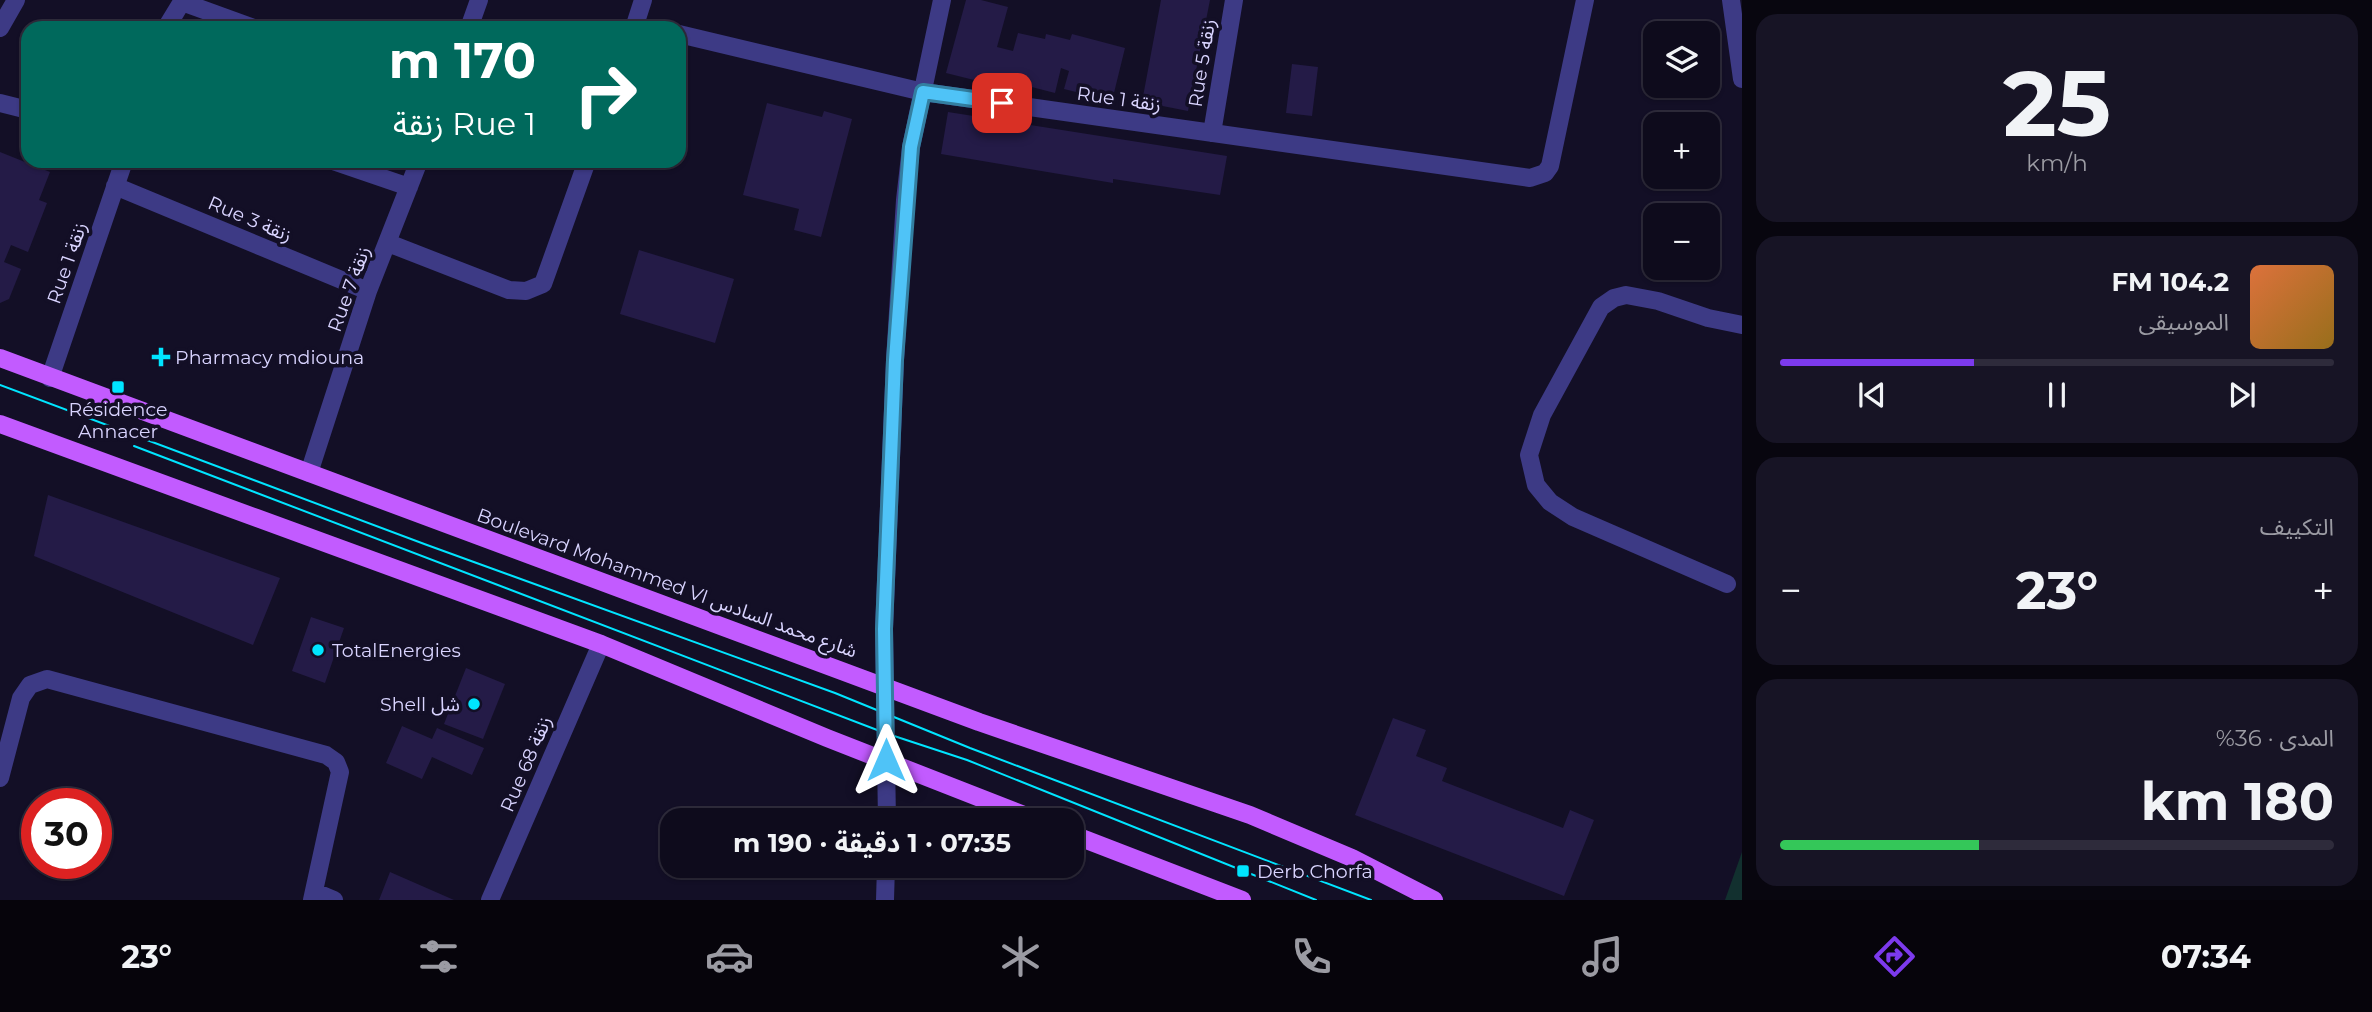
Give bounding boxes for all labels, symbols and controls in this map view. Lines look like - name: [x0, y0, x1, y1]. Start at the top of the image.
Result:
- street label: Rue 5 زنقة: [1184, 17, 1220, 109]
- map controls: [1643, 21, 1720, 280]
- button: layers: [1643, 21, 1720, 98]
- text: 170 m: [389, 31, 536, 90]
- text: 25: [2003, 48, 2111, 159]
- icon: right: [560, 49, 651, 140]
- pin: [972, 73, 1032, 133]
- street label: Rue 1 زنقة: [1075, 82, 1163, 116]
- icon: arrive: [983, 84, 1021, 122]
- text: Rue 1 زنقة: [393, 104, 536, 143]
- button: +: [1643, 112, 1720, 189]
- text: km/h: [2026, 149, 2088, 177]
- street label: Rue 3 زنقة: [205, 191, 295, 247]
- button: −: [1643, 203, 1720, 280]
- street label: Rue 1 زنقة: [42, 219, 92, 307]
- street label: Rue 7 زنقة: [323, 243, 375, 335]
- text: 104.2 FM: [2111, 266, 2229, 298]
- text: الموسيقى: [2138, 308, 2229, 336]
- place label: Pharmacy mdiouna: [175, 346, 364, 369]
- marker: Pharmacy mdiouna: [153, 349, 169, 365]
- icon: previous: [1853, 376, 1891, 414]
- icon: pause: [2038, 376, 2076, 414]
- icon: next: [2223, 376, 2261, 414]
- marker: Résidence Annacer: [110, 379, 126, 395]
- place label: Résidence Annacer: [69, 398, 167, 443]
- street label: Boulevard Mohammed VI شارع محمد السادس: [473, 503, 860, 665]
- text: التكييف: [2260, 513, 2334, 541]
- text: 23°: [2016, 559, 2098, 622]
- text: −: [1780, 567, 1802, 614]
- text: +: [2312, 567, 2334, 614]
- place label: TotalEnergies: [332, 639, 461, 662]
- marker: TotalEnergies: [310, 642, 326, 658]
- place label: Shell شل: [380, 693, 460, 716]
- marker: Shell شل: [466, 696, 482, 712]
- street label: Rue 68 زنقة: [496, 713, 556, 815]
- position arrow: [849, 723, 923, 797]
- text: المدى · 36%: [2216, 724, 2334, 752]
- text: 180 km: [2141, 770, 2334, 833]
- speed limit sign: 30: [21, 788, 112, 879]
- text: 07:35 · 1 دقيقة · 190 m: [733, 827, 1011, 859]
- place label: Derb Chorfa: [1257, 860, 1373, 883]
- marker: Derb Chorfa: [1235, 863, 1251, 879]
- icon: filters: [414, 932, 463, 981]
- icon: car: [705, 932, 754, 981]
- icon: climate: [996, 932, 1045, 981]
- icon: phone: [1287, 932, 1336, 981]
- icon: music: [1578, 932, 1627, 981]
- icon: directions: [1870, 932, 1919, 981]
- text: 23°: [121, 937, 172, 976]
- text: 07:34: [2161, 937, 2251, 976]

